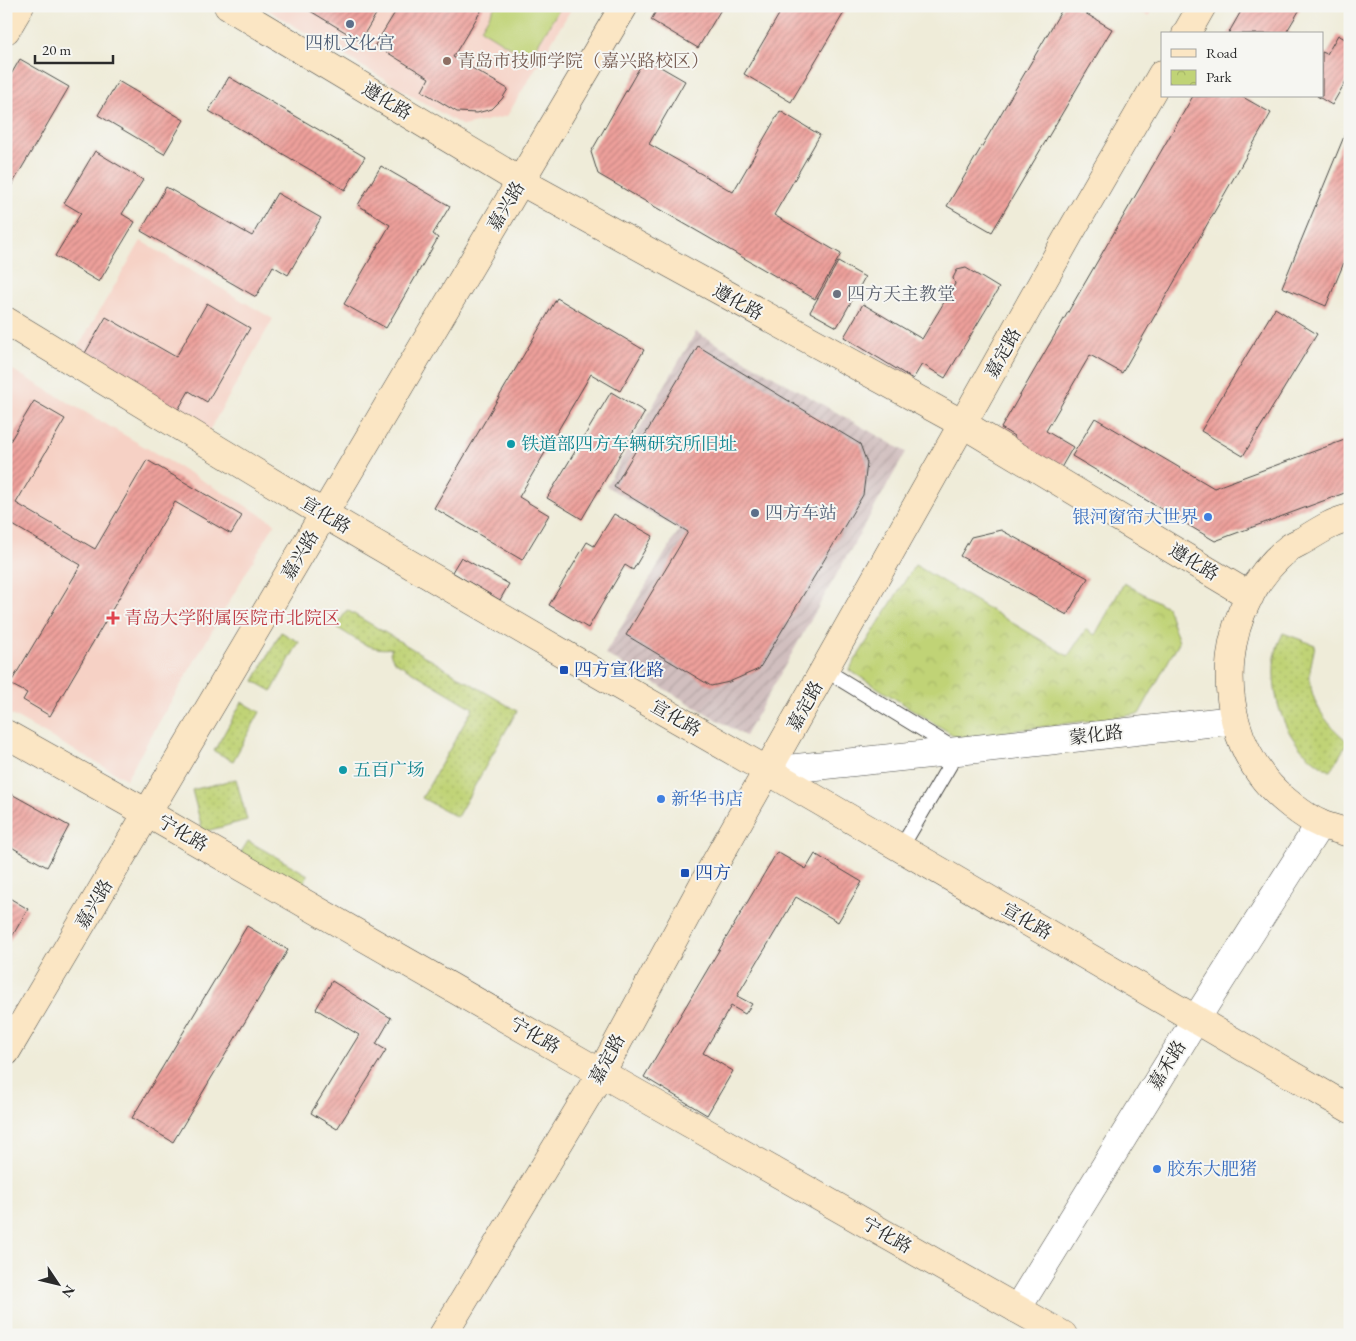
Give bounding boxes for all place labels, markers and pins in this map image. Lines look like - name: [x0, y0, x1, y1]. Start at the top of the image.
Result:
- marker: 四机文化宫: [344, 18, 356, 30]
- place label: 四机文化宫: [305, 31, 395, 54]
- place label: 青岛市技师学院（嘉兴路校区）: [457, 49, 709, 72]
- marker: 青岛市技师学院（嘉兴路校区）: [441, 55, 453, 67]
- place label: 四方天主教堂: [847, 282, 955, 305]
- marker: 四方天主教堂: [831, 288, 843, 300]
- place label: 铁道部四方车辆研究所旧址: [521, 432, 737, 455]
- marker: 铁道部四方车辆研究所旧址: [505, 438, 517, 450]
- place label: 四方车站: [765, 501, 837, 524]
- place label: 银河窗帘大世界: [1072, 505, 1198, 528]
- marker: 四方车站: [749, 507, 761, 519]
- marker: 银河窗帘大世界: [1202, 511, 1214, 523]
- place label: 青岛大学附属医院市北院区: [124, 606, 340, 629]
- marker: 青岛大学附属医院市北院区: [106, 611, 120, 625]
- place label: 四方宣化路: [574, 658, 664, 681]
- marker: 四方宣化路: [558, 664, 570, 676]
- place label: 五百广场: [353, 758, 425, 781]
- marker: 五百广场: [337, 764, 349, 776]
- place label: 新华书店: [671, 787, 743, 810]
- marker: 新华书店: [655, 793, 667, 805]
- place label: 四方: [695, 861, 731, 884]
- marker: 四方: [679, 867, 691, 879]
- place label: 胶东大肥猪: [1167, 1157, 1257, 1180]
- marker: 胶东大肥猪: [1151, 1163, 1163, 1175]

